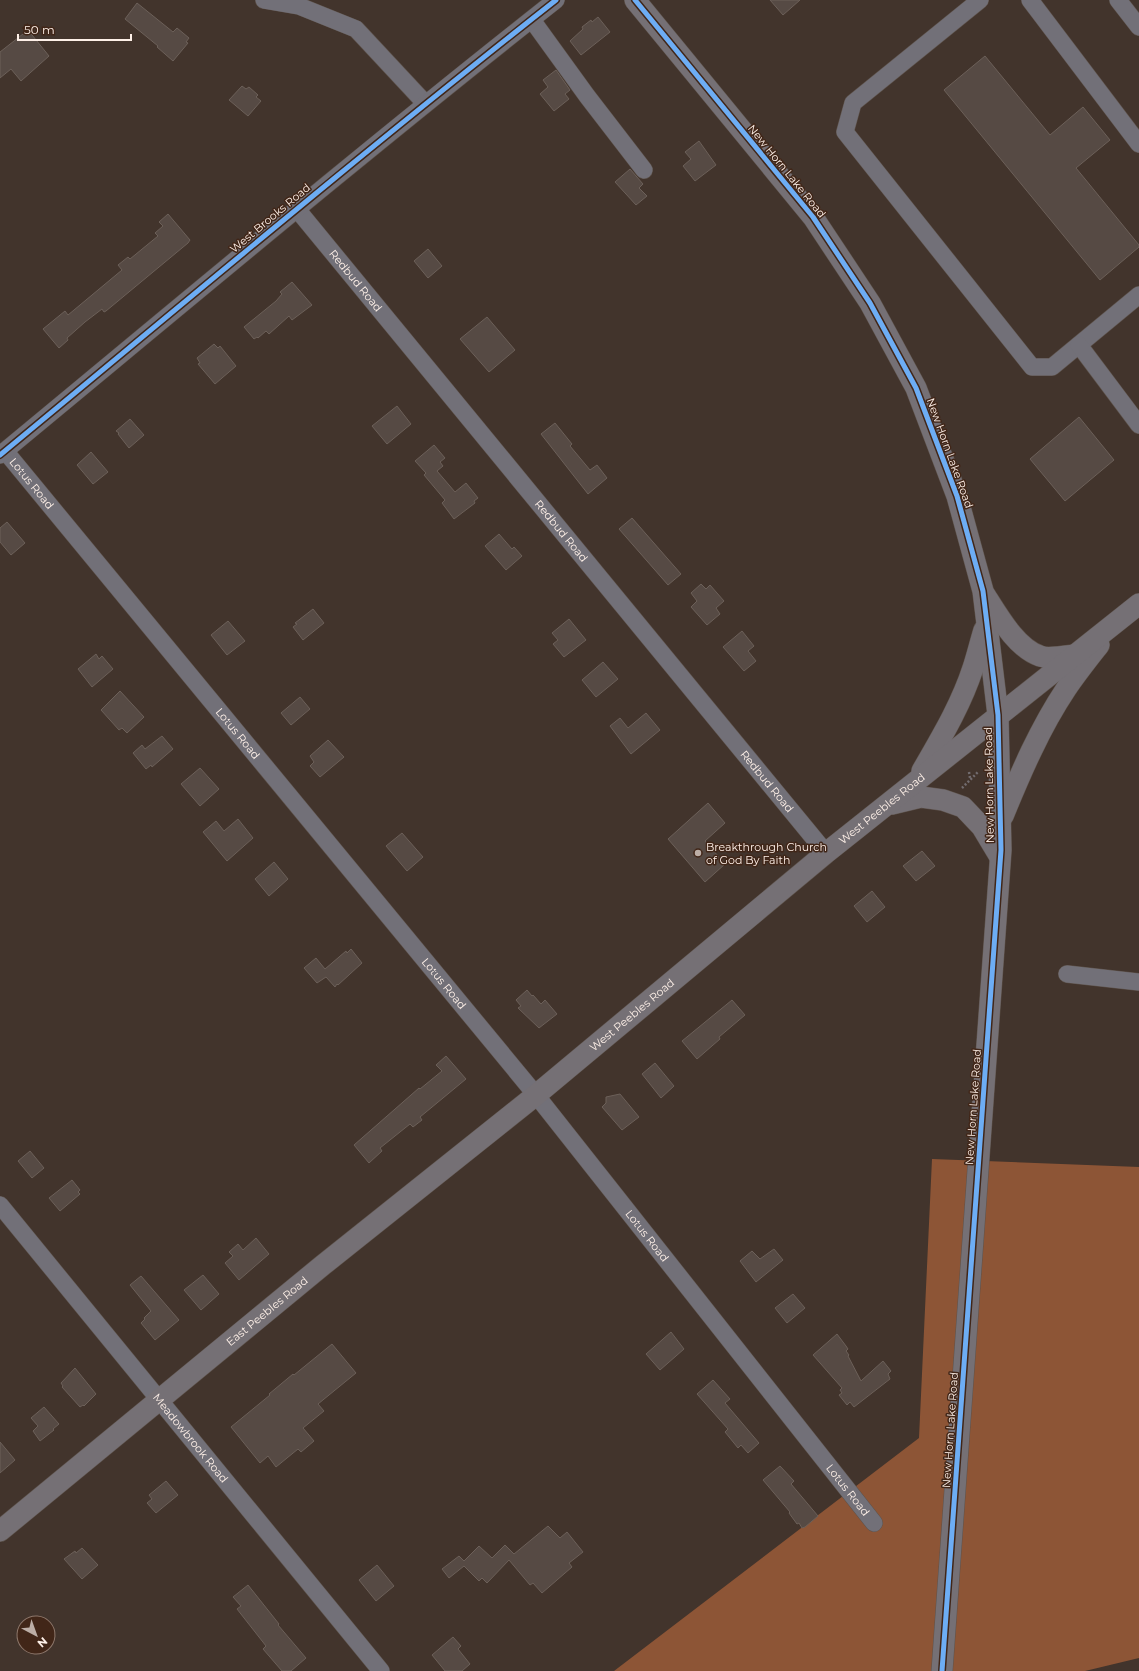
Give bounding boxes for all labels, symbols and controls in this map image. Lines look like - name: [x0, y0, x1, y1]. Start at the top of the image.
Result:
- scale bar: [18, 16, 131, 42]
- text: 50 m: [24, 22, 55, 37]
- street label: New Horn Lake Road: [745, 121, 829, 221]
- street label: West Brooks Road: [227, 180, 313, 256]
- street label: Redbud Road: [326, 247, 385, 314]
- street label: New Horn Lake Road: [924, 396, 976, 510]
- street label: Lotus Road: [7, 455, 57, 512]
- street label: Redbud Road: [532, 497, 591, 565]
- street label: Lotus Road: [213, 705, 263, 762]
- street label: New Horn Lake Road: [981, 727, 997, 843]
- street label: Redbud Road: [738, 747, 797, 815]
- street label: West Peebles Road: [836, 770, 928, 847]
- place label: Breakthrough Church of God By Faith: [706, 840, 827, 867]
- marker: Breakthrough Church of God By Faith: [693, 848, 703, 858]
- street label: Lotus Road: [419, 955, 469, 1012]
- street label: West Peebles Road: [587, 975, 677, 1054]
- street label: New Horn Lake Road: [962, 1049, 984, 1165]
- street label: Lotus Road: [622, 1207, 672, 1264]
- street label: East Peebles Road: [223, 1273, 311, 1349]
- street label: New Horn Lake Road: [939, 1372, 961, 1488]
- street label: Meadowbrook Road: [150, 1391, 231, 1486]
- street label: Lotus Road: [823, 1461, 873, 1519]
- north arrow: [16, 1615, 56, 1655]
- text: N: [35, 1634, 51, 1651]

